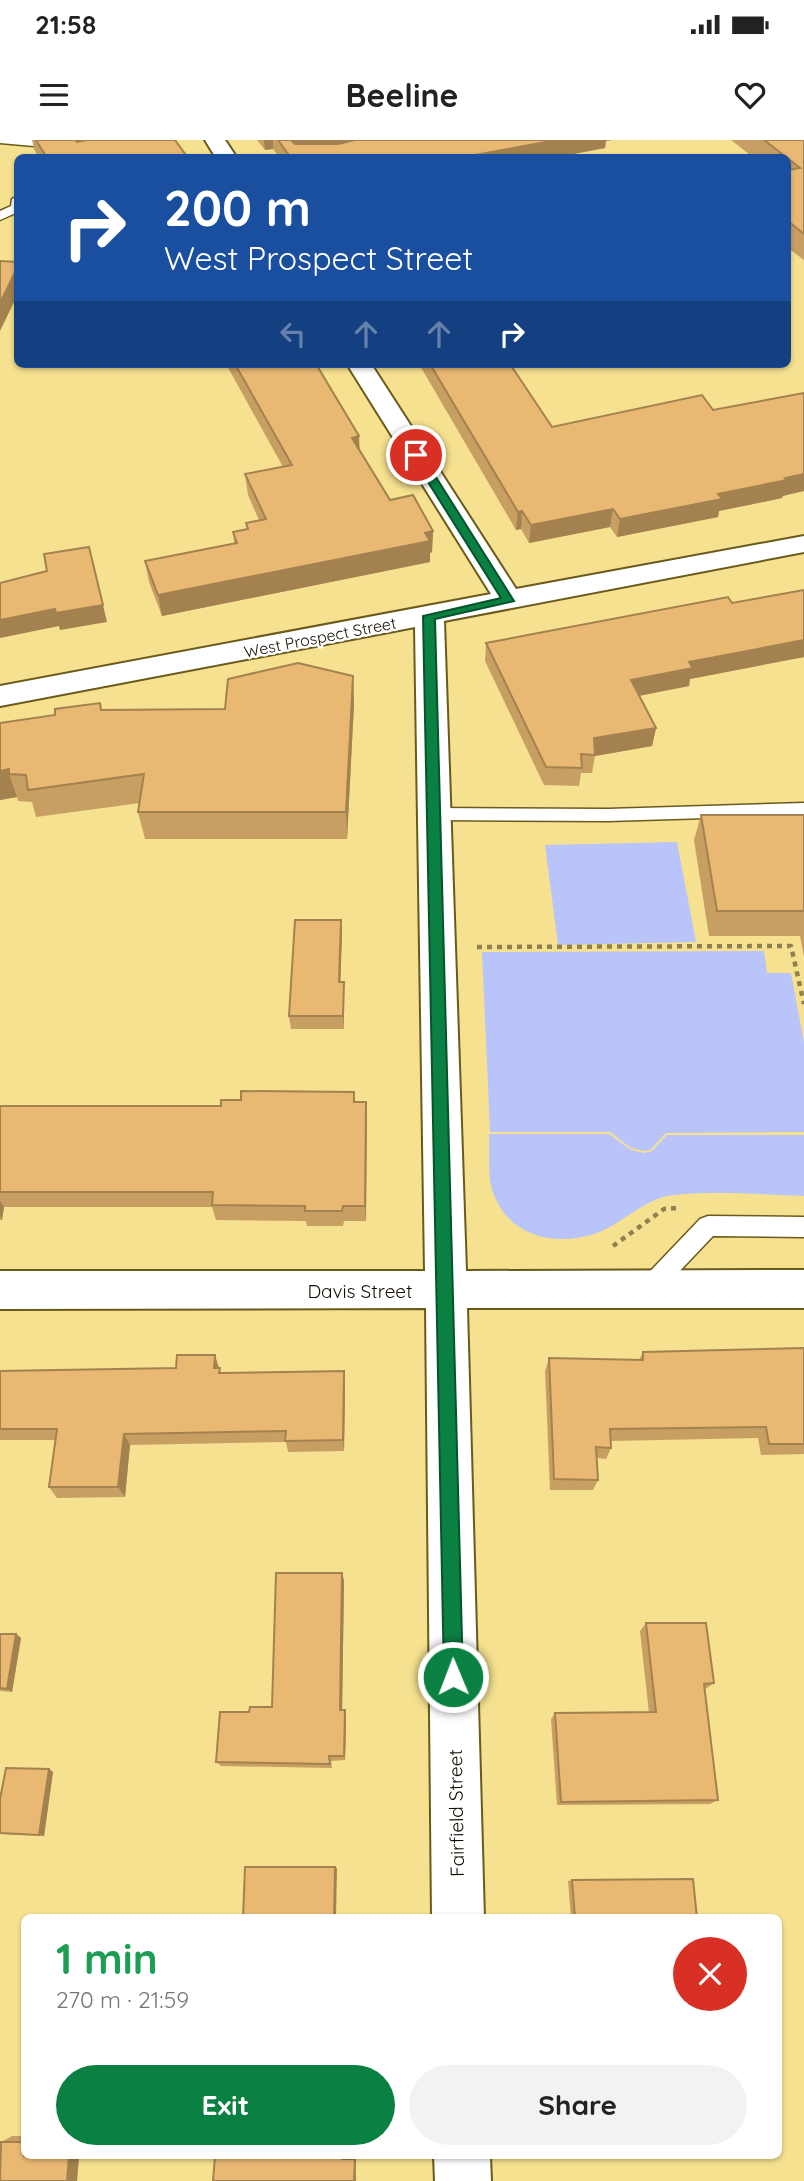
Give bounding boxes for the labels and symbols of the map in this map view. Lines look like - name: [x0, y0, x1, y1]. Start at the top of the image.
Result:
- pin: [386, 425, 446, 485]
- street label: West Prospect Street: [242, 612, 398, 662]
- street label: Davis Street: [307, 1279, 413, 1303]
- position arrow: [416, 1640, 490, 1714]
- street label: Fairfield Street: [443, 1749, 469, 1877]

